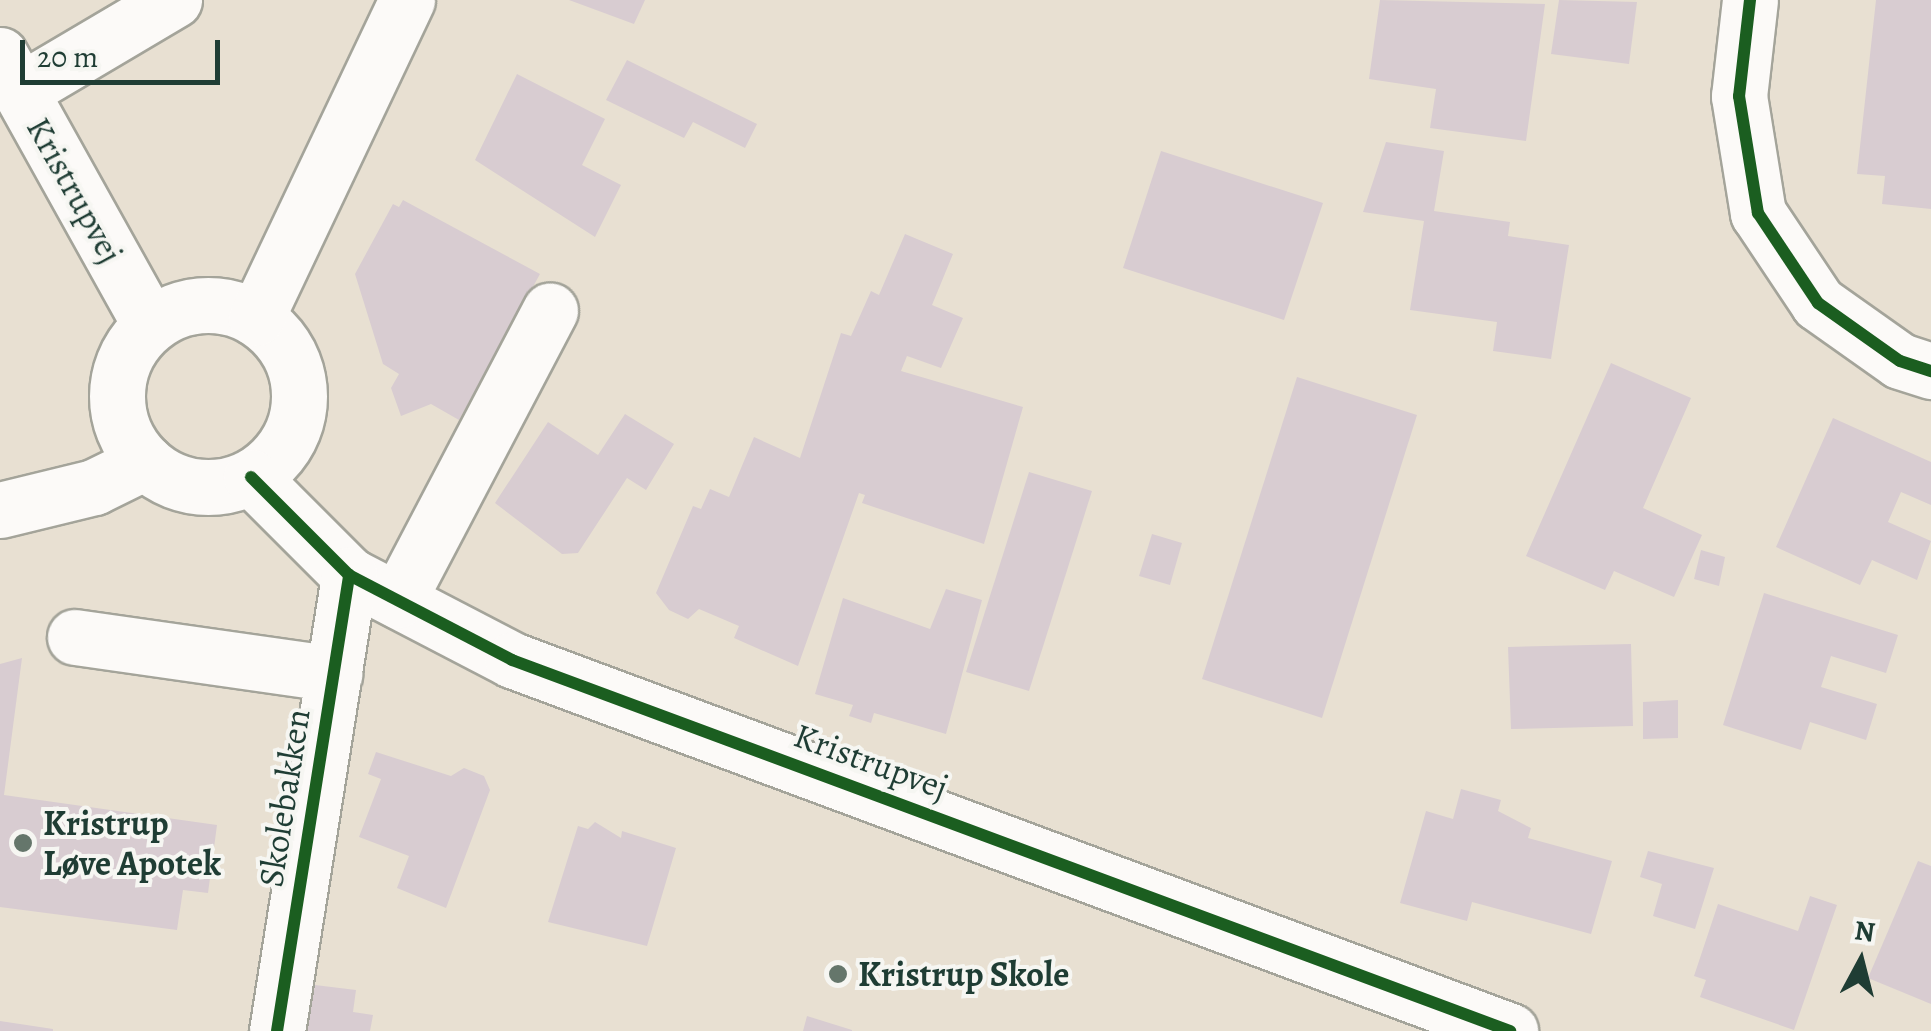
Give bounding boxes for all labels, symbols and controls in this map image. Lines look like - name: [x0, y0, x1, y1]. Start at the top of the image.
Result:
- scale bar: [25, 20, 225, 82]
- text: 20 m: [37, 37, 98, 77]
- street label: Kristrupvej: [18, 110, 132, 270]
- street label: Skolebakken: [249, 706, 319, 890]
- street label: Kristrupvej: [788, 714, 954, 808]
- place label: Kristrup Løve Apotek: [43, 802, 221, 884]
- marker: Kristrup Løve Apotek: [12, 832, 34, 854]
- north arrow: [1811, 911, 1911, 1011]
- text: N: [1852, 911, 1877, 951]
- place label: Kristrup Skole: [858, 953, 1069, 995]
- marker: Kristrup Skole: [827, 963, 849, 985]

